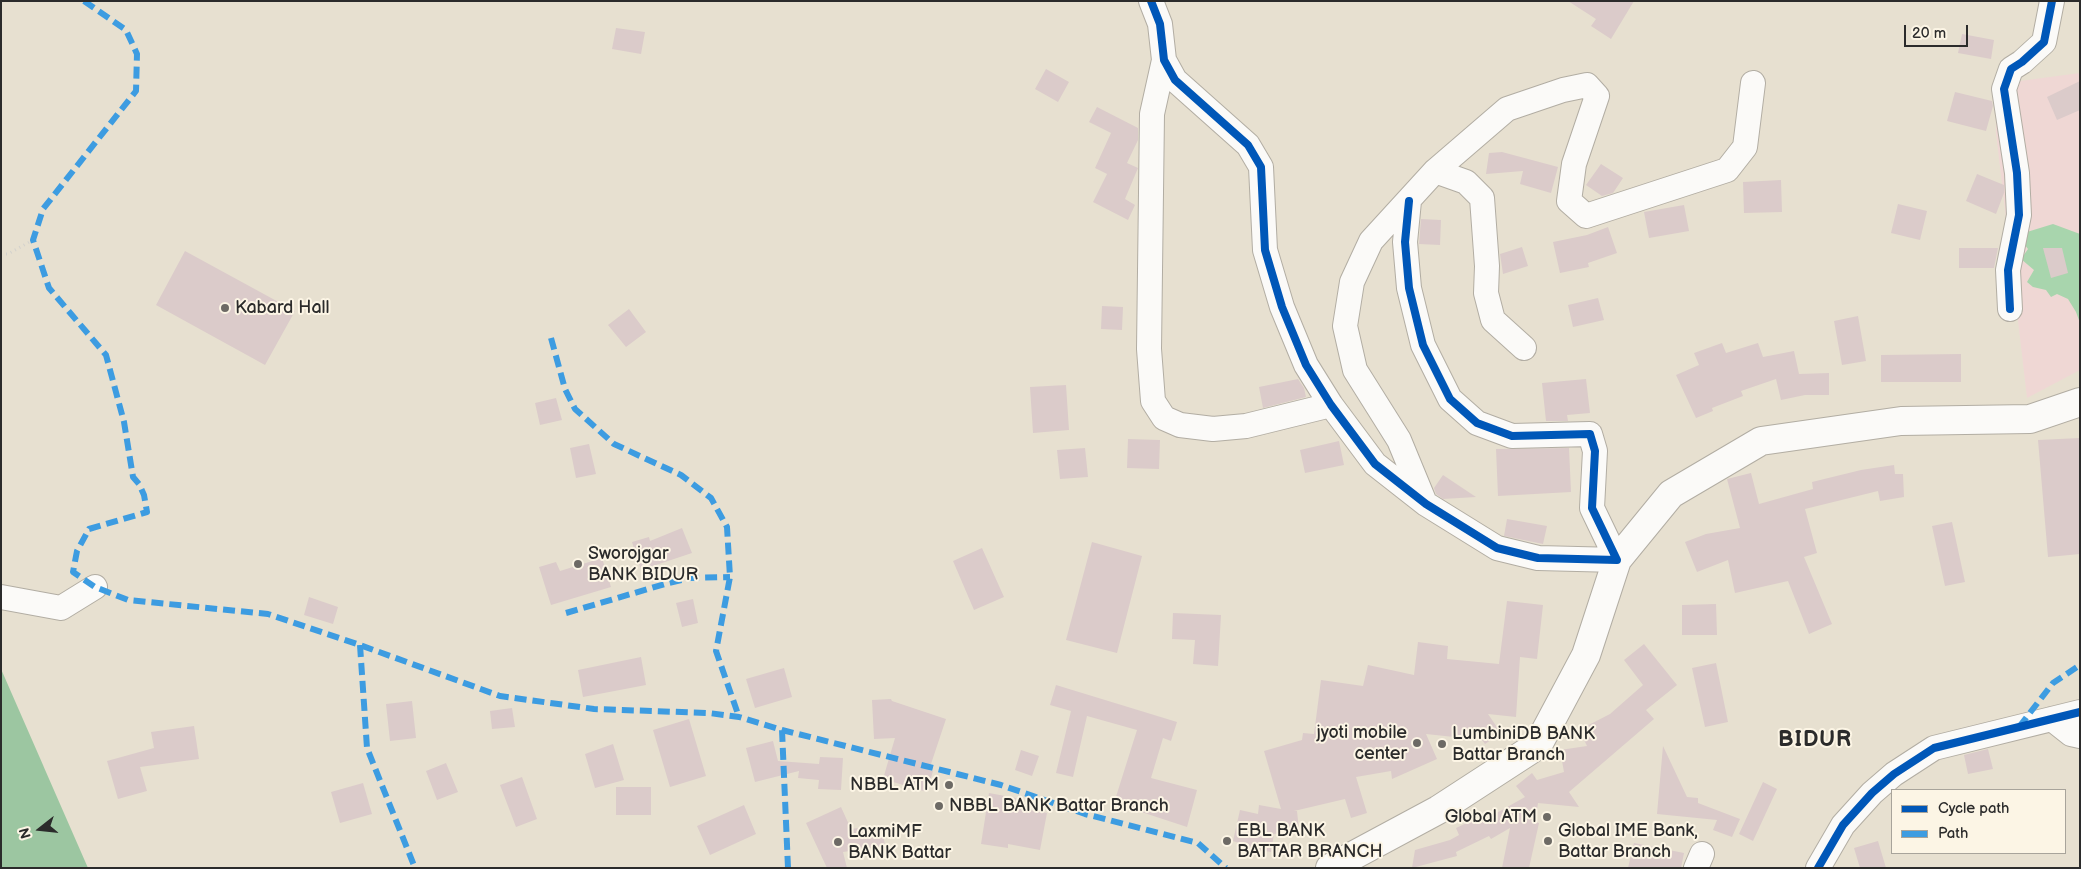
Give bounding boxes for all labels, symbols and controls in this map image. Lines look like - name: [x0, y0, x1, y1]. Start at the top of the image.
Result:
- scale bar: [1906, 15, 1970, 47]
- text: 20 m: [1912, 24, 1946, 43]
- place label: Kabard Hall: [235, 297, 330, 319]
- marker: Kabard Hall: [219, 302, 231, 314]
- place label: Sworojgar BANK BIDUR: [588, 543, 698, 586]
- marker: Sworojgar BANK BIDUR: [572, 558, 584, 570]
- place label: jyoti mobile center: [1316, 722, 1407, 764]
- place label: LumbiniDB BANK Battar Branch: [1452, 723, 1595, 766]
- district label: BIDUR: [1777, 727, 1853, 753]
- marker: jyoti mobile center: [1411, 737, 1423, 749]
- marker: LumbiniDB BANK Battar Branch: [1436, 738, 1448, 750]
- place label: NBBL ATM: [850, 774, 939, 796]
- marker: NBBL ATM: [943, 779, 955, 791]
- legend: [1891, 789, 2066, 854]
- place label: NBBL BANK Battar Branch: [949, 795, 1169, 817]
- text: Cycle path: [1938, 799, 2009, 818]
- marker: NBBL BANK Battar Branch: [933, 800, 945, 812]
- north arrow: [15, 804, 65, 854]
- place label: Global ATM: [1445, 806, 1537, 828]
- marker: Global ATM: [1541, 811, 1553, 823]
- place label: EBL BANK BATTAR BRANCH: [1237, 820, 1383, 862]
- place label: Global IME Bank, Battar Branch: [1558, 820, 1698, 862]
- place label: LaxmiMF BANK Battar: [848, 821, 951, 864]
- text: Path: [1938, 824, 1968, 843]
- text: N: [15, 826, 35, 841]
- marker: EBL BANK BATTAR BRANCH: [1221, 835, 1233, 847]
- marker: Global IME Bank, Battar Branch: [1542, 835, 1554, 847]
- marker: LaxmiMF BANK Battar: [832, 836, 844, 848]

